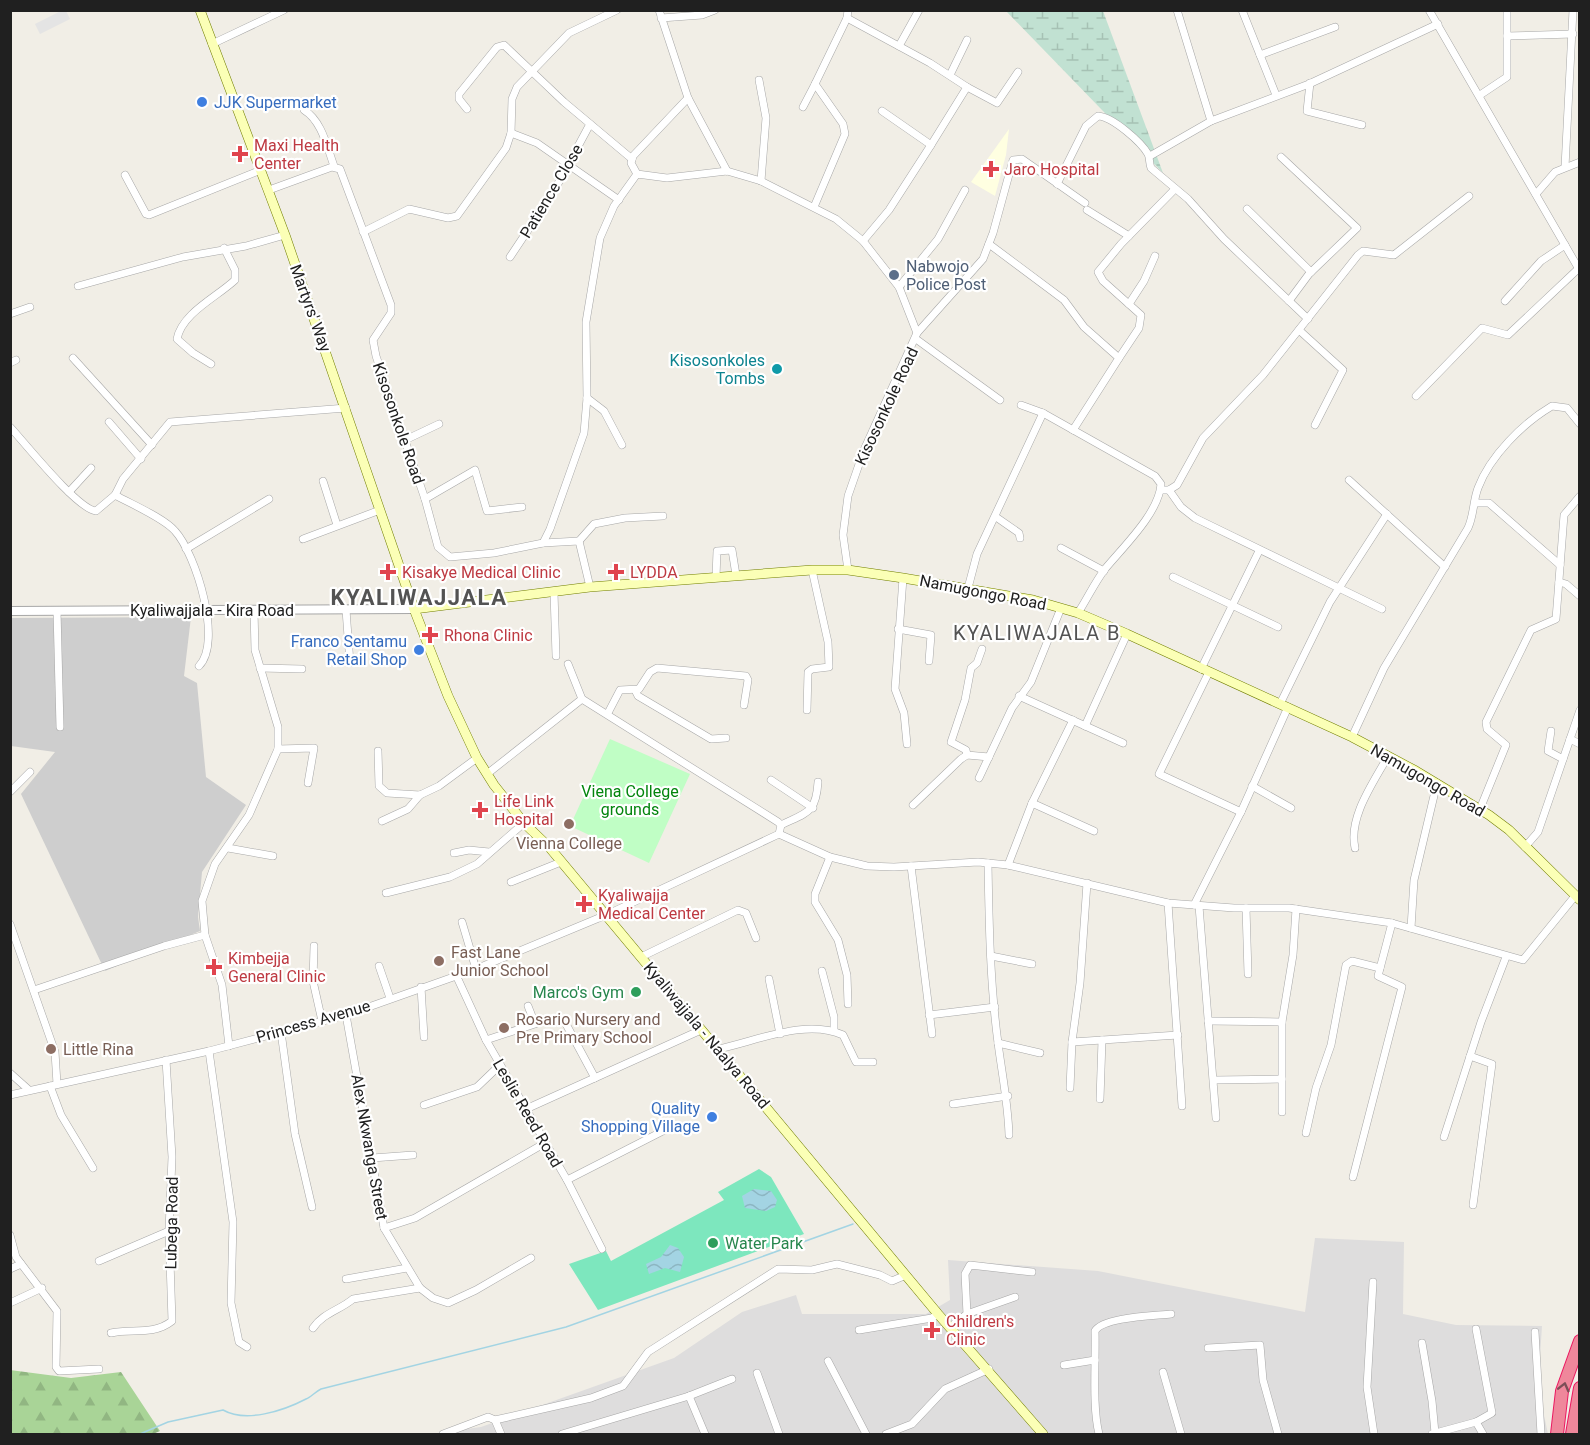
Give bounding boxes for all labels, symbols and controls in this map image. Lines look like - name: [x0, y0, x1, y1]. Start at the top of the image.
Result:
- place label: JJK Supermarket: [214, 93, 337, 112]
- marker: JJK Supermarket: [195, 95, 209, 109]
- place label: Maxi Health Center: [254, 136, 339, 173]
- street label: Patience Close: [516, 141, 587, 242]
- marker: Maxi Health Center: [231, 145, 249, 163]
- marker: Jaro Hospital: [982, 160, 1000, 178]
- place label: Jaro Hospital: [1004, 160, 1099, 179]
- place label: Nabwojo Police Post: [906, 257, 986, 294]
- street label: Martyrs' Way: [286, 262, 335, 355]
- marker: Nabwojo Police Post: [887, 268, 901, 282]
- street label: Kisosonkole Road: [851, 344, 922, 468]
- place label: Kisosonkoles Tombs: [670, 351, 765, 388]
- street label: Kisosonkole Road: [369, 360, 428, 487]
- marker: Kisosonkoles Tombs: [770, 362, 784, 376]
- marker: Kisakye Medical Clinic: [379, 563, 397, 581]
- place label: Kisakye Medical Clinic: [402, 563, 561, 582]
- marker: LYDDA: [607, 563, 625, 581]
- place label: LYDDA: [630, 563, 678, 582]
- street label: Namugongo Road: [918, 571, 1048, 614]
- district label: KYALIWAJJALA: [331, 585, 507, 610]
- street label: Kyaliwajjala - Kira Road: [130, 601, 294, 620]
- district label: KYALIWAJALA B: [953, 621, 1121, 645]
- marker: Rhona Clinic: [421, 626, 439, 644]
- place label: Rhona Clinic: [444, 626, 533, 645]
- place label: Franco Sentamu Retail Shop: [291, 632, 407, 669]
- marker: Franco Sentamu Retail Shop: [412, 643, 426, 657]
- street label: Namugongo Road: [1367, 740, 1488, 821]
- park label: Viena College grounds: [581, 782, 679, 819]
- place label: Life Link Hospital: [494, 792, 555, 829]
- marker: Life Link Hospital: [471, 801, 489, 819]
- marker: Vienna College: [562, 817, 576, 831]
- place label: Vienna College: [516, 834, 622, 853]
- place label: Kyaliwajja Medical Center: [598, 886, 706, 923]
- marker: Kyaliwajja Medical Center: [575, 895, 593, 913]
- place label: Fast Lane Junior School: [451, 943, 549, 980]
- place label: Kimbejja General Clinic: [228, 949, 326, 986]
- marker: Fast Lane Junior School: [432, 954, 446, 968]
- marker: Kimbejja General Clinic: [205, 958, 223, 976]
- street label: Kyaliwajjala - Naalya Road: [640, 958, 773, 1112]
- place label: Marco's Gym: [533, 983, 624, 1002]
- marker: Marco's Gym: [629, 985, 643, 999]
- street label: Princess Avenue: [254, 996, 372, 1047]
- place label: Rosario Nursery and Pre Primary School: [516, 1010, 660, 1047]
- marker: Rosario Nursery and Pre Primary School: [497, 1021, 511, 1035]
- place label: Little Rina: [63, 1040, 134, 1059]
- marker: Little Rina: [44, 1042, 58, 1056]
- street label: Leslie Reed Road: [489, 1056, 566, 1171]
- street label: Alex Nkwanga Street: [347, 1073, 392, 1221]
- place label: Quality Shopping Village: [581, 1099, 700, 1136]
- marker: Quality Shopping Village: [705, 1110, 719, 1124]
- street label: Lubega Road: [161, 1176, 182, 1270]
- place label: Water Park: [725, 1234, 804, 1253]
- marker: Water Park: [706, 1236, 720, 1250]
- place label: Children's Clinic: [946, 1312, 1014, 1349]
- marker: Children's Clinic: [923, 1321, 941, 1339]
- one-way arrow: [1556, 1382, 1569, 1392]

